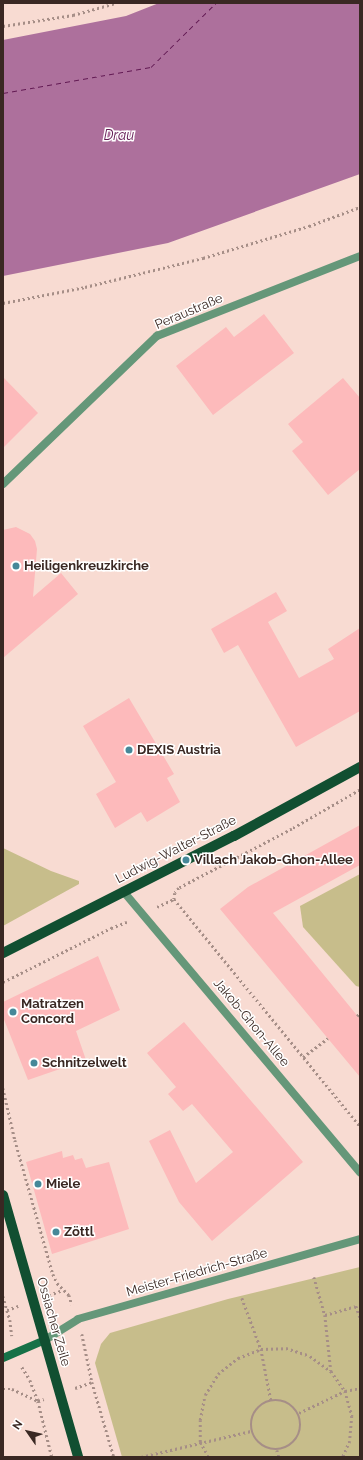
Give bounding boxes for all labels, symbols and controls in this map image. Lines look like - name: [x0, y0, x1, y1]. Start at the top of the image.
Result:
- water label: Drau: [104, 127, 134, 143]
- street label: Peraustraße: [153, 291, 225, 333]
- place label: Heiligenkreuzkirche: [24, 558, 149, 574]
- marker: Heiligenkreuzkirche: [11, 561, 21, 571]
- place label: DEXIS Austria: [137, 742, 221, 758]
- marker: DEXIS Austria: [124, 745, 134, 755]
- street label: Ludwig-Walter-Straße: [113, 813, 239, 887]
- place label: Villach Jakob-Ghon-Allee: [194, 852, 353, 868]
- marker: Villach Jakob-Ghon-Allee: [181, 855, 191, 865]
- street label: Jakob-Ghon-Allee: [210, 976, 292, 1070]
- place label: Matratzen Concord: [21, 997, 84, 1028]
- marker: Matratzen Concord: [8, 1007, 18, 1017]
- place label: Schnitzelwelt: [42, 1055, 127, 1071]
- marker: Schnitzelwelt: [29, 1058, 39, 1068]
- place label: Miele: [46, 1176, 80, 1192]
- marker: Miele: [33, 1179, 43, 1189]
- place label: Zöttl: [64, 1224, 94, 1240]
- marker: Zöttl: [51, 1227, 61, 1237]
- street label: Meister-Friedrich-Straße: [125, 1245, 269, 1301]
- street label: Ossiacher Zeile: [33, 1276, 73, 1368]
- north arrow: [8, 1412, 48, 1452]
- text: N: [10, 1418, 25, 1432]

